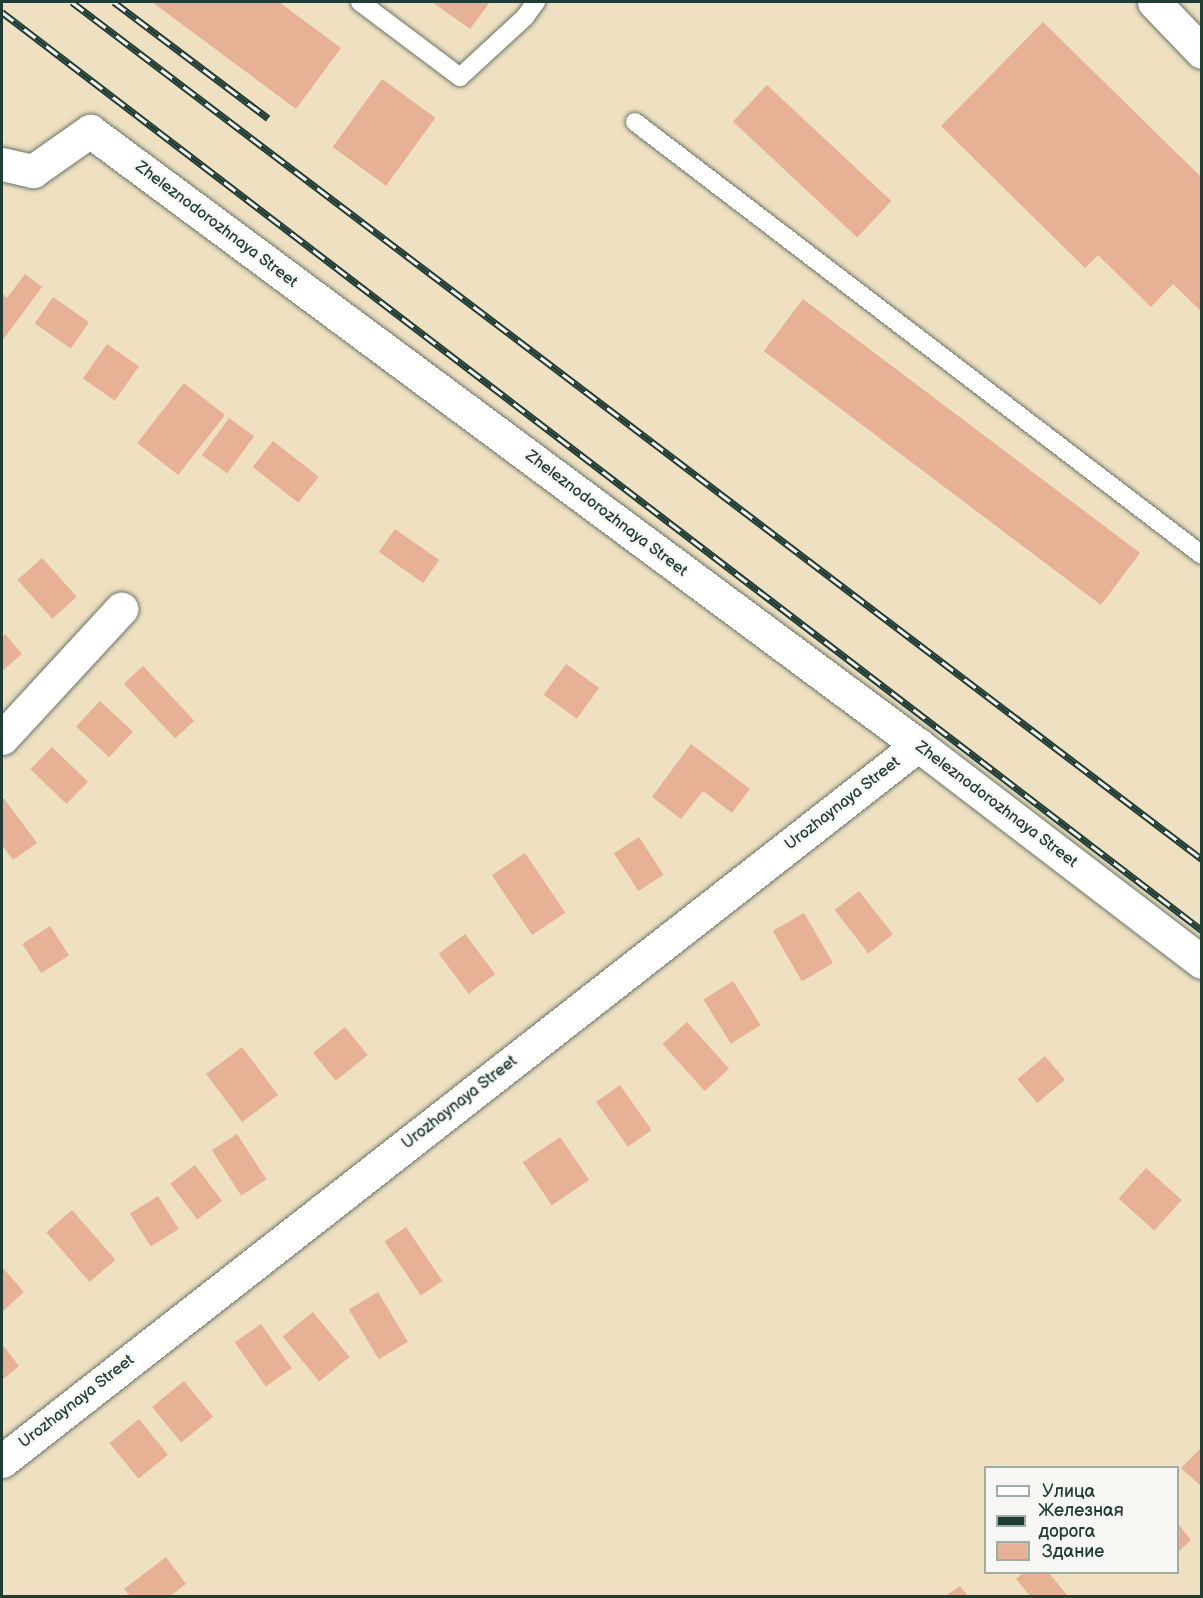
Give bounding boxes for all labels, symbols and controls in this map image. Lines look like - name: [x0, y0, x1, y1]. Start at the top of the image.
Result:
- street label: Zheleznodorozhnaya Street: [131, 158, 301, 292]
- street label: Zheleznodorozhnaya Street: [521, 447, 691, 581]
- street label: Zheleznodorozhnaya Street: [911, 738, 1081, 872]
- street label: Urozhaynaya Street: [781, 753, 905, 855]
- street label: Urozhaynaya Street: [398, 1052, 522, 1154]
- street label: Urozhaynaya Street: [15, 1351, 139, 1453]
- legend: [984, 1466, 1179, 1574]
- text: Улица: [1042, 1481, 1095, 1502]
- text: Железная дорога: [1038, 1500, 1124, 1542]
- text: Здание: [1042, 1541, 1104, 1562]

